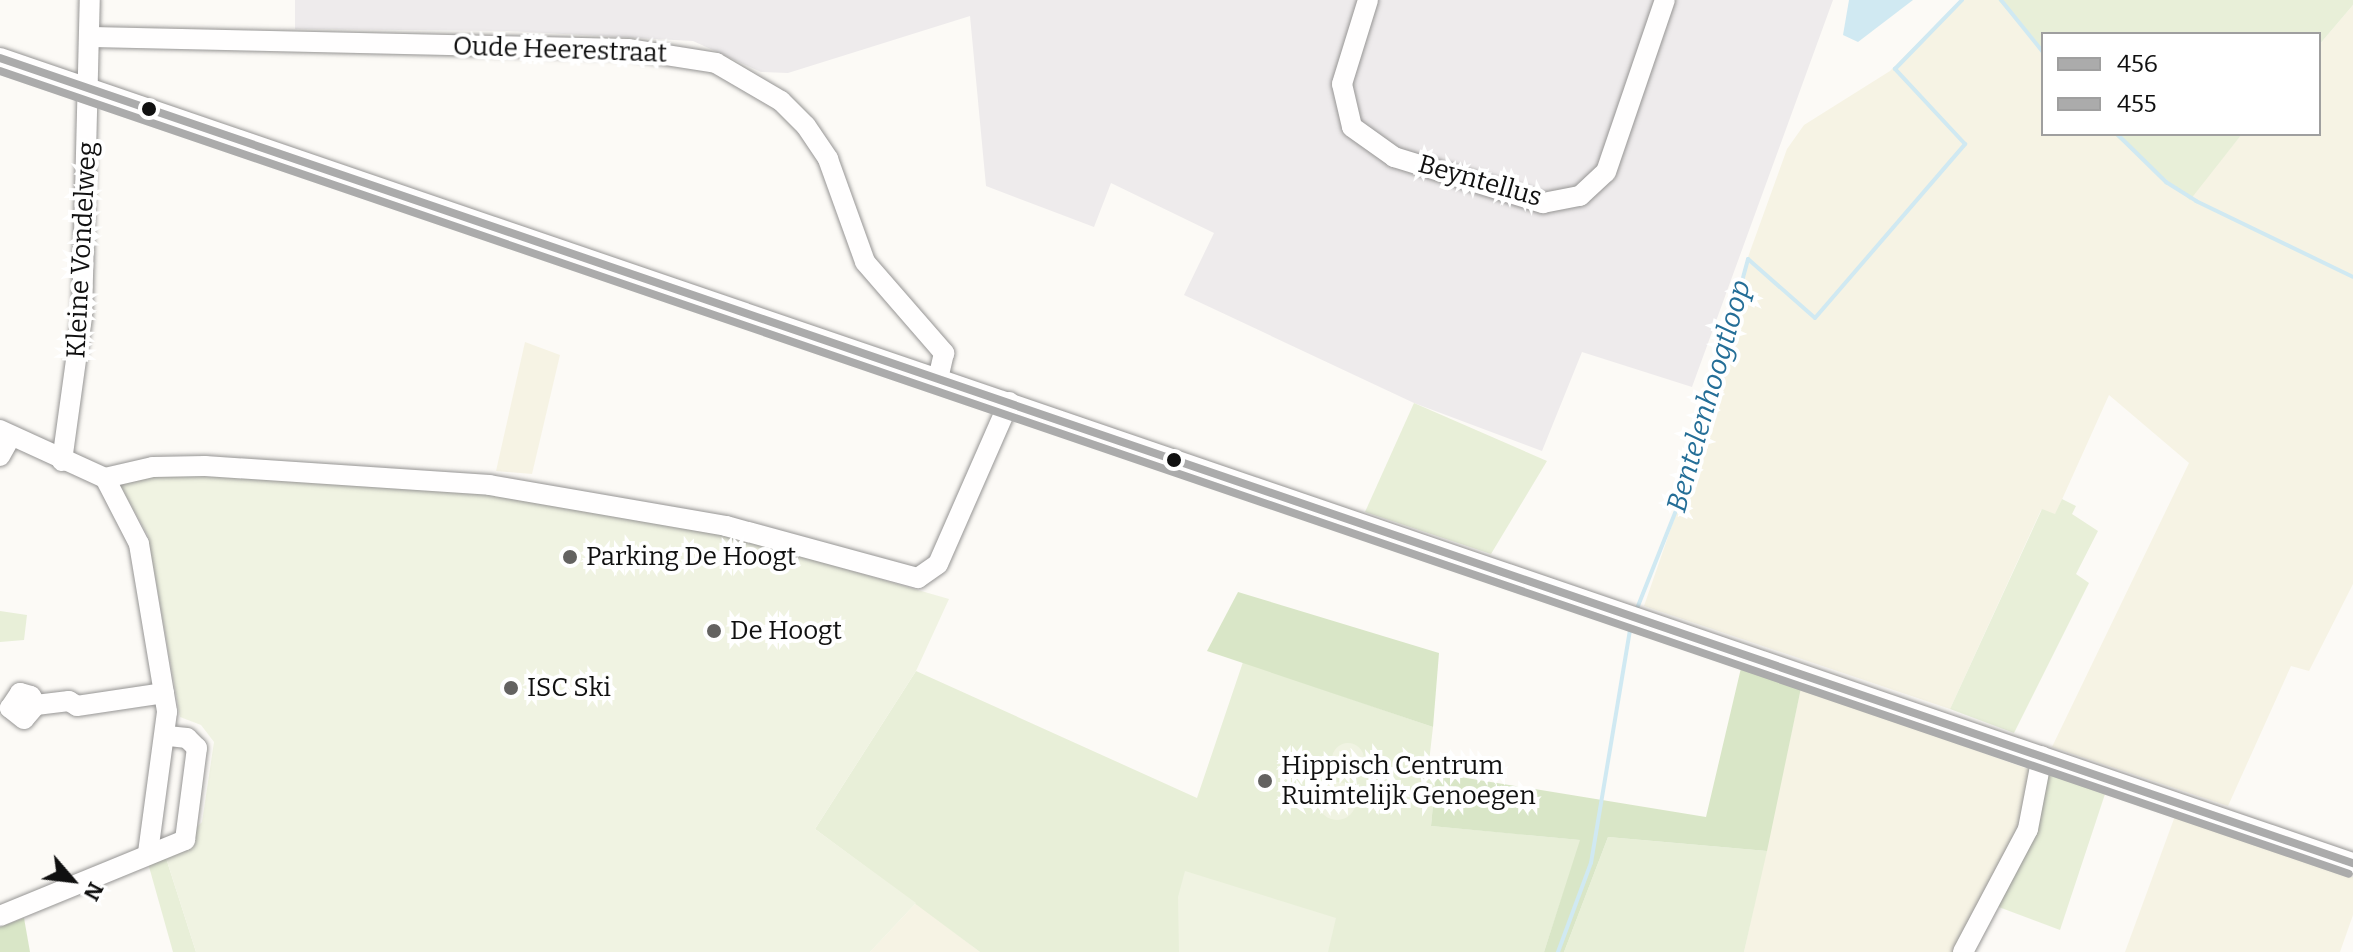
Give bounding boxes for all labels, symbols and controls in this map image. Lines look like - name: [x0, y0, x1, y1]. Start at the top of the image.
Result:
- street label: Oude Heerestraat: [452, 31, 668, 69]
- legend: [2041, 32, 2321, 136]
- text: 456: [2117, 50, 2158, 78]
- text: 455: [2117, 90, 2157, 118]
- unlabelled marker: [141, 101, 157, 117]
- street label: Kleine Vondelweg: [61, 141, 103, 359]
- street label: Beyntellus: [1415, 149, 1545, 213]
- water label: Bentelenhoogtloop: [1660, 276, 1758, 516]
- unlabelled marker: [1166, 452, 1182, 468]
- place label: Parking De Hoogt: [586, 541, 796, 573]
- marker: Parking De Hoogt: [561, 548, 579, 566]
- place label: De Hoogt: [730, 615, 842, 647]
- marker: De Hoogt: [705, 622, 723, 640]
- place label: ISC Ski: [527, 672, 611, 704]
- marker: ISC Ski: [502, 679, 520, 697]
- place label: Hippisch Centrum Ruimtelijk Genoegen: [1281, 750, 1536, 812]
- marker: Hippisch Centrum Ruimtelijk Genoegen: [1256, 772, 1274, 790]
- north arrow: [32, 840, 112, 920]
- text: N: [78, 878, 110, 905]

